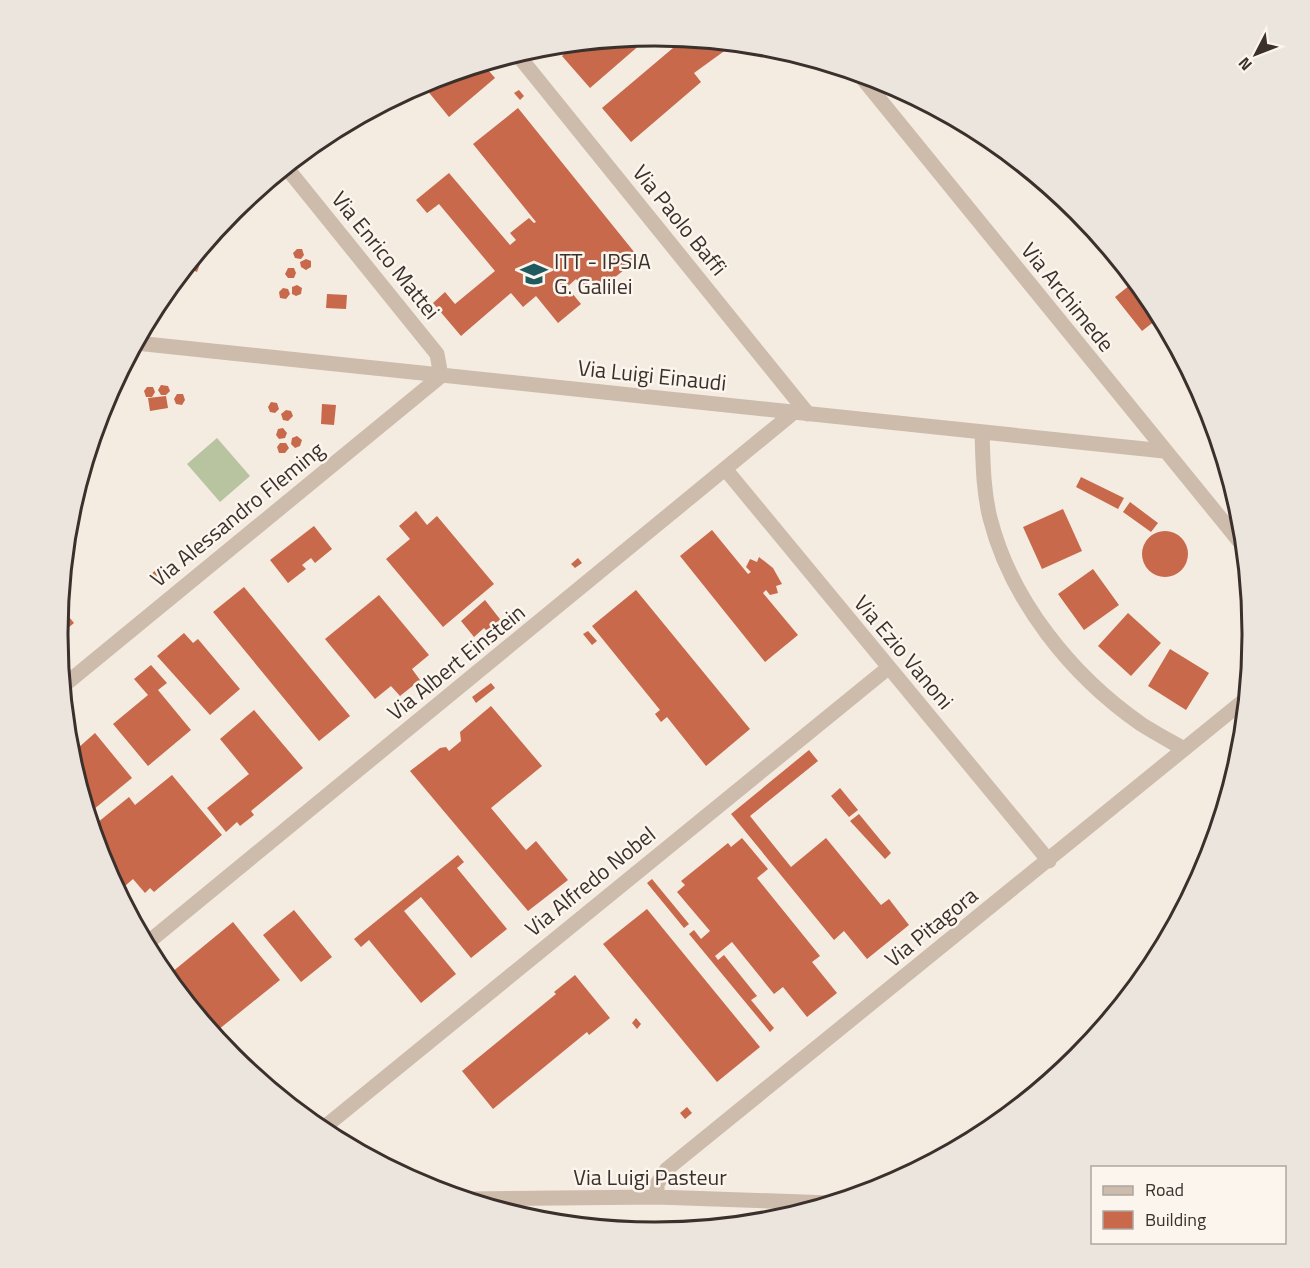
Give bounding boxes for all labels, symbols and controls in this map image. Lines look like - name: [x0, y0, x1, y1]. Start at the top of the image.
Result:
- north arrow: [1226, 24, 1286, 84]
- text: N: [1232, 52, 1257, 76]
- street label: Via Paolo Baffi: [624, 157, 736, 283]
- street label: Via Enrico Mattei: [323, 183, 449, 327]
- street label: Via Archimede: [1013, 235, 1123, 359]
- place label: ITT - IPSIA G. Galilei: [554, 244, 651, 303]
- school or university icon: ITT - IPSIA G. Galilei: [519, 259, 549, 289]
- street label: Via Luigi Einaudi: [576, 350, 728, 400]
- street label: Via Alessandro Fleming: [142, 433, 332, 595]
- street label: Via Ezio Vanoni: [846, 587, 962, 717]
- street label: Via Albert Einstein: [380, 596, 532, 728]
- street label: Via Alfredo Nobel: [517, 818, 663, 944]
- street label: Via Pitagora: [877, 879, 985, 975]
- street label: Via Luigi Pasteur: [573, 1160, 727, 1194]
- legend: [1091, 1166, 1286, 1244]
- text: Road: [1145, 1176, 1184, 1203]
- text: Building: [1145, 1206, 1206, 1233]

